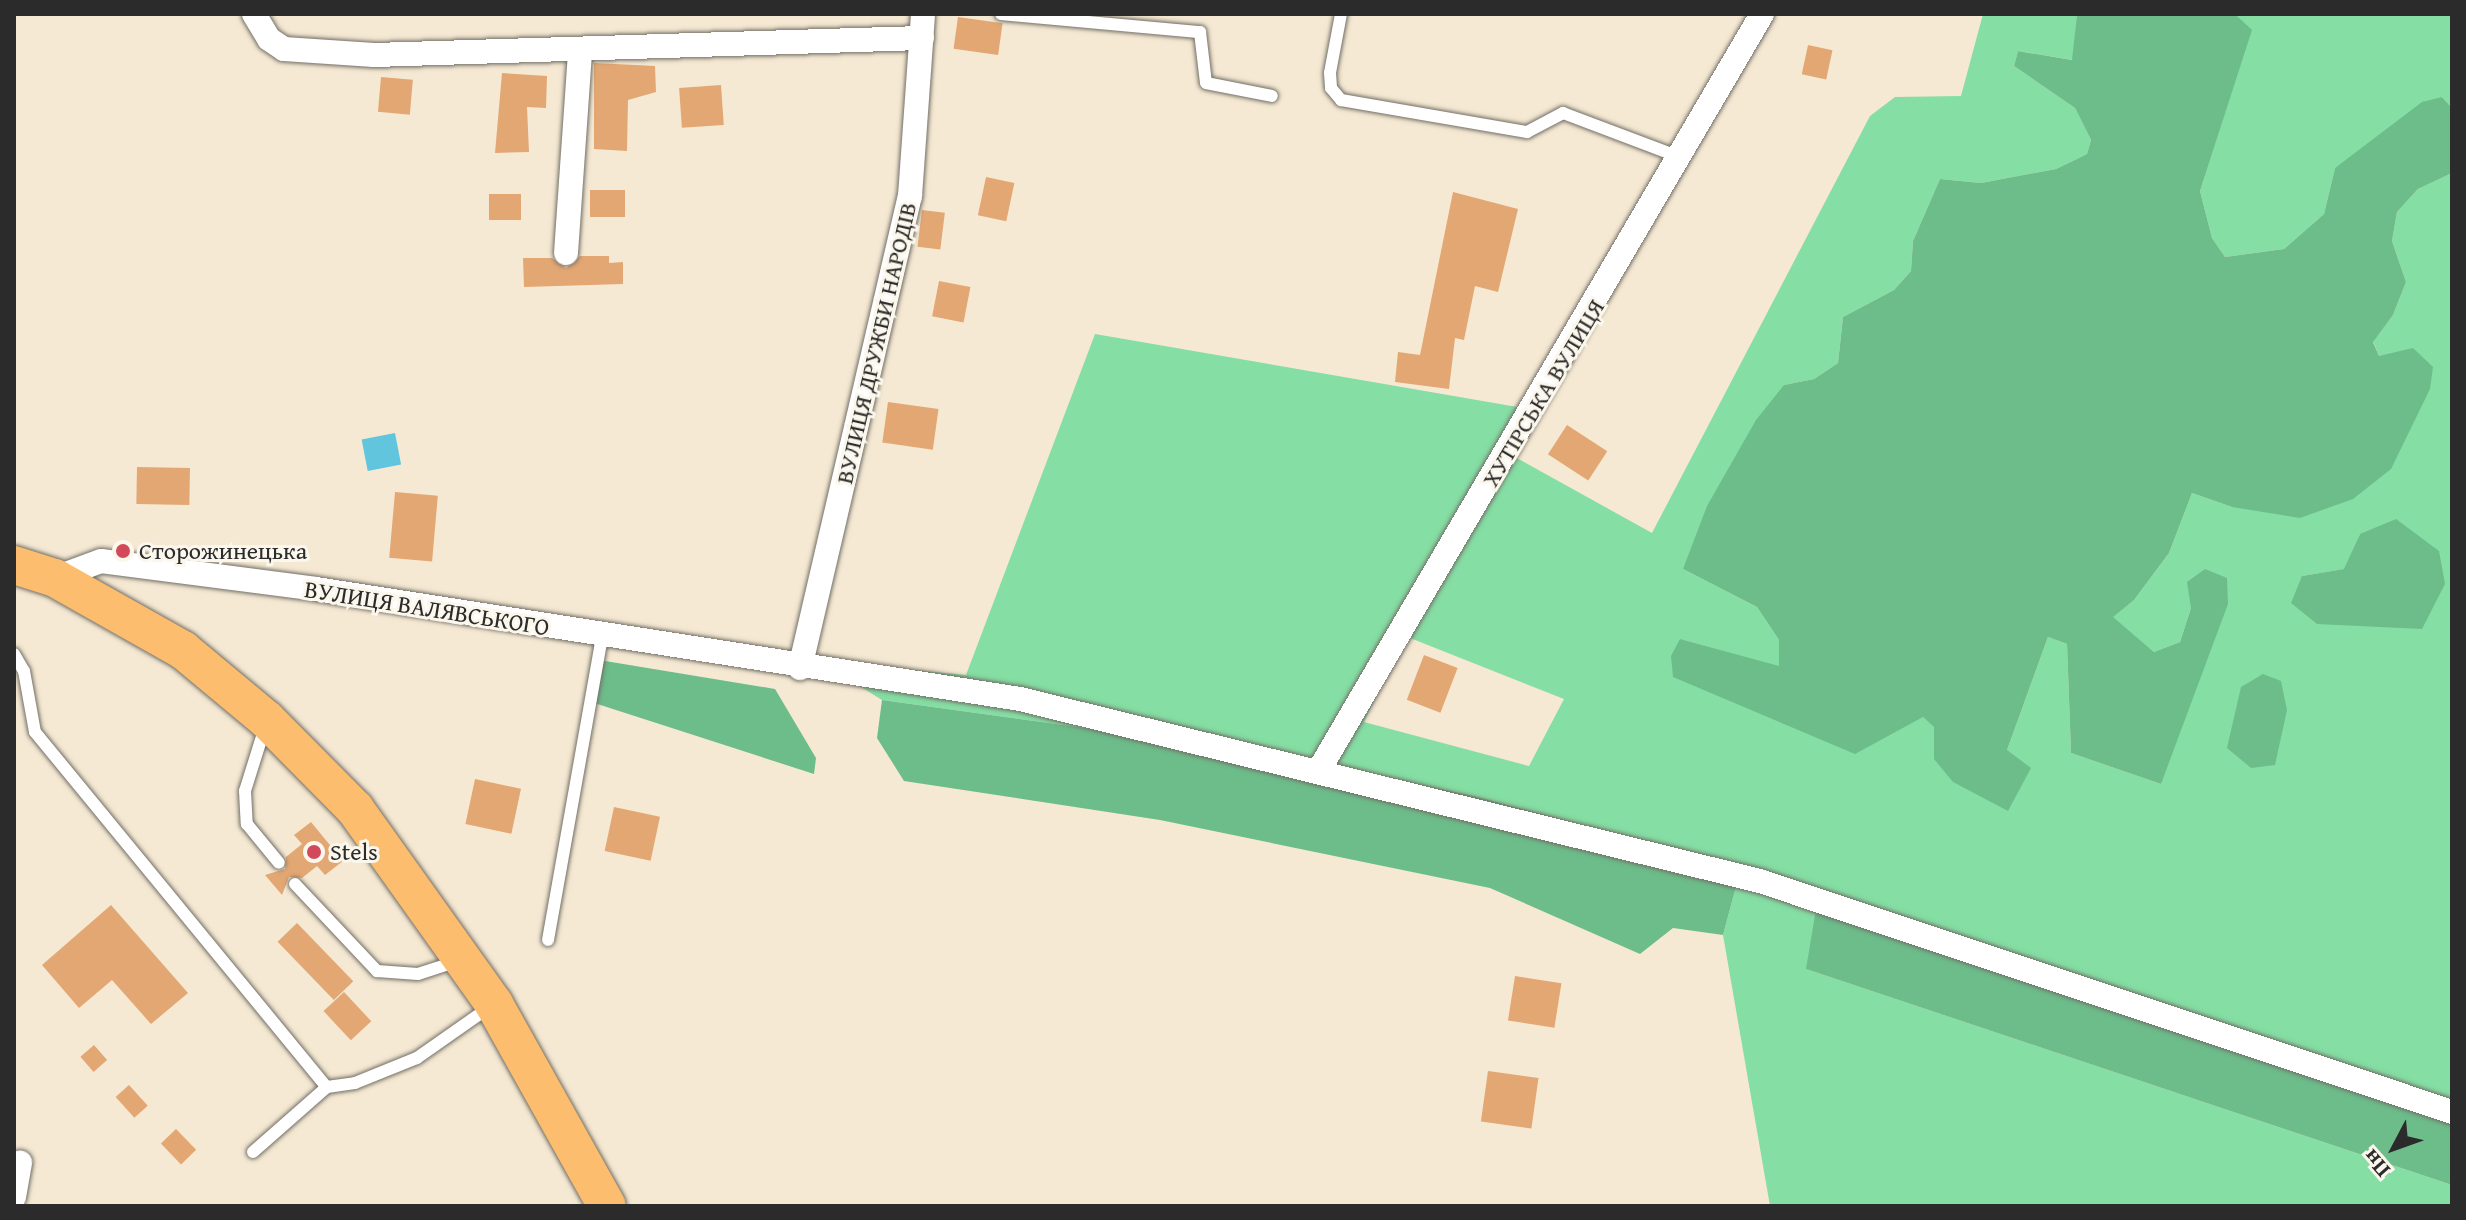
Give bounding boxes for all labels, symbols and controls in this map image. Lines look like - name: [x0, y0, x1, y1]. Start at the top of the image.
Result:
- street label: ВУЛИЦЯ ДРУЖБИ НАРОДІВ: [830, 199, 922, 487]
- street label: ХУТІРСЬКА ВУЛИЦЯ: [1476, 294, 1610, 492]
- place label: Сторожинецька: [139, 537, 307, 565]
- marker: Сторожинецька: [114, 542, 132, 560]
- street label: ВУЛИЦЯ ВАЛЯВСЬКОГО: [303, 574, 551, 642]
- place label: Stels: [330, 838, 378, 866]
- marker: Stels: [305, 843, 323, 861]
- north arrow: [2354, 1108, 2434, 1188]
- text: Пн: [2355, 1143, 2397, 1185]

